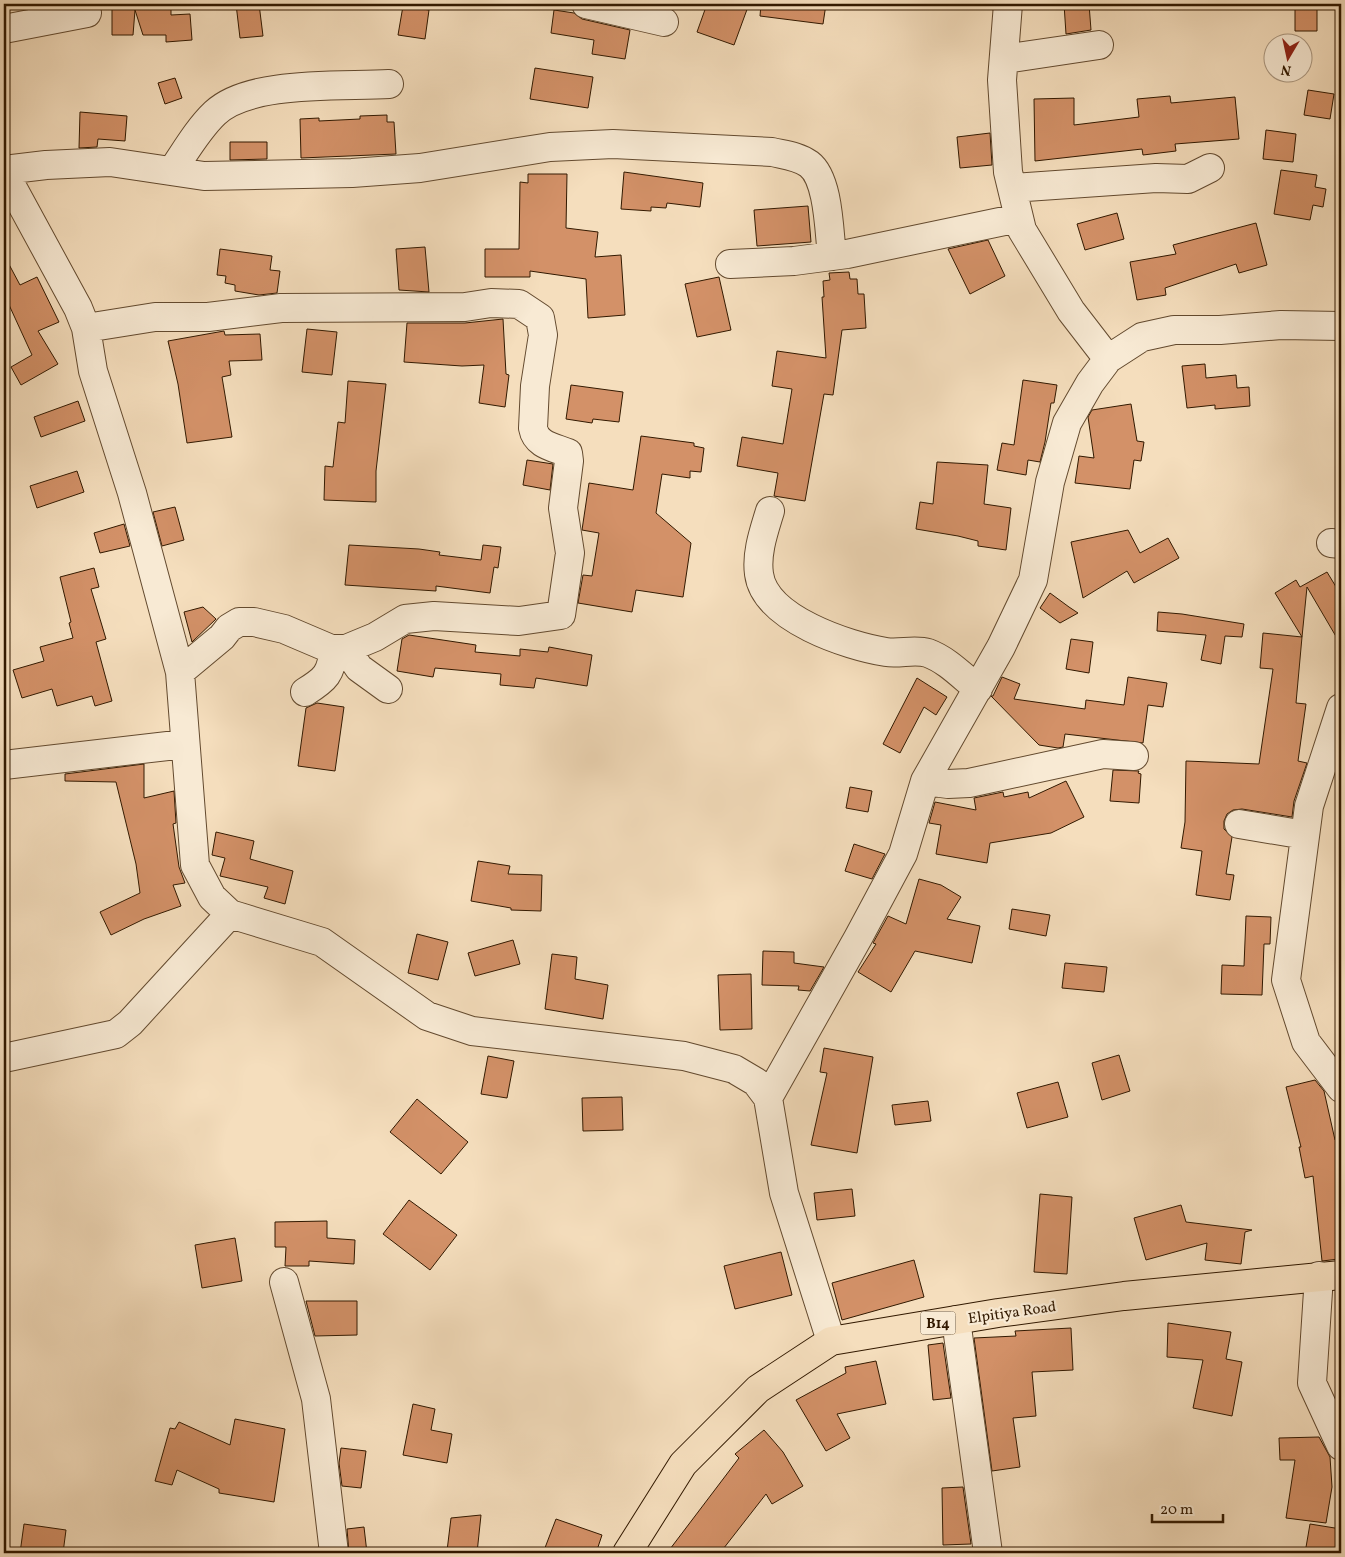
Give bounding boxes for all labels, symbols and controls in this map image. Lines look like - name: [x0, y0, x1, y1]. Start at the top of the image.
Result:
- north arrow: [1262, 32, 1312, 82]
- text: N: [1280, 59, 1293, 80]
- street label: Elpitiya Road: [967, 1297, 1058, 1330]
- road number: B14: [920, 1312, 956, 1335]
- scale bar: [1152, 1492, 1224, 1524]
- text: 20 m: [1160, 1500, 1193, 1521]

